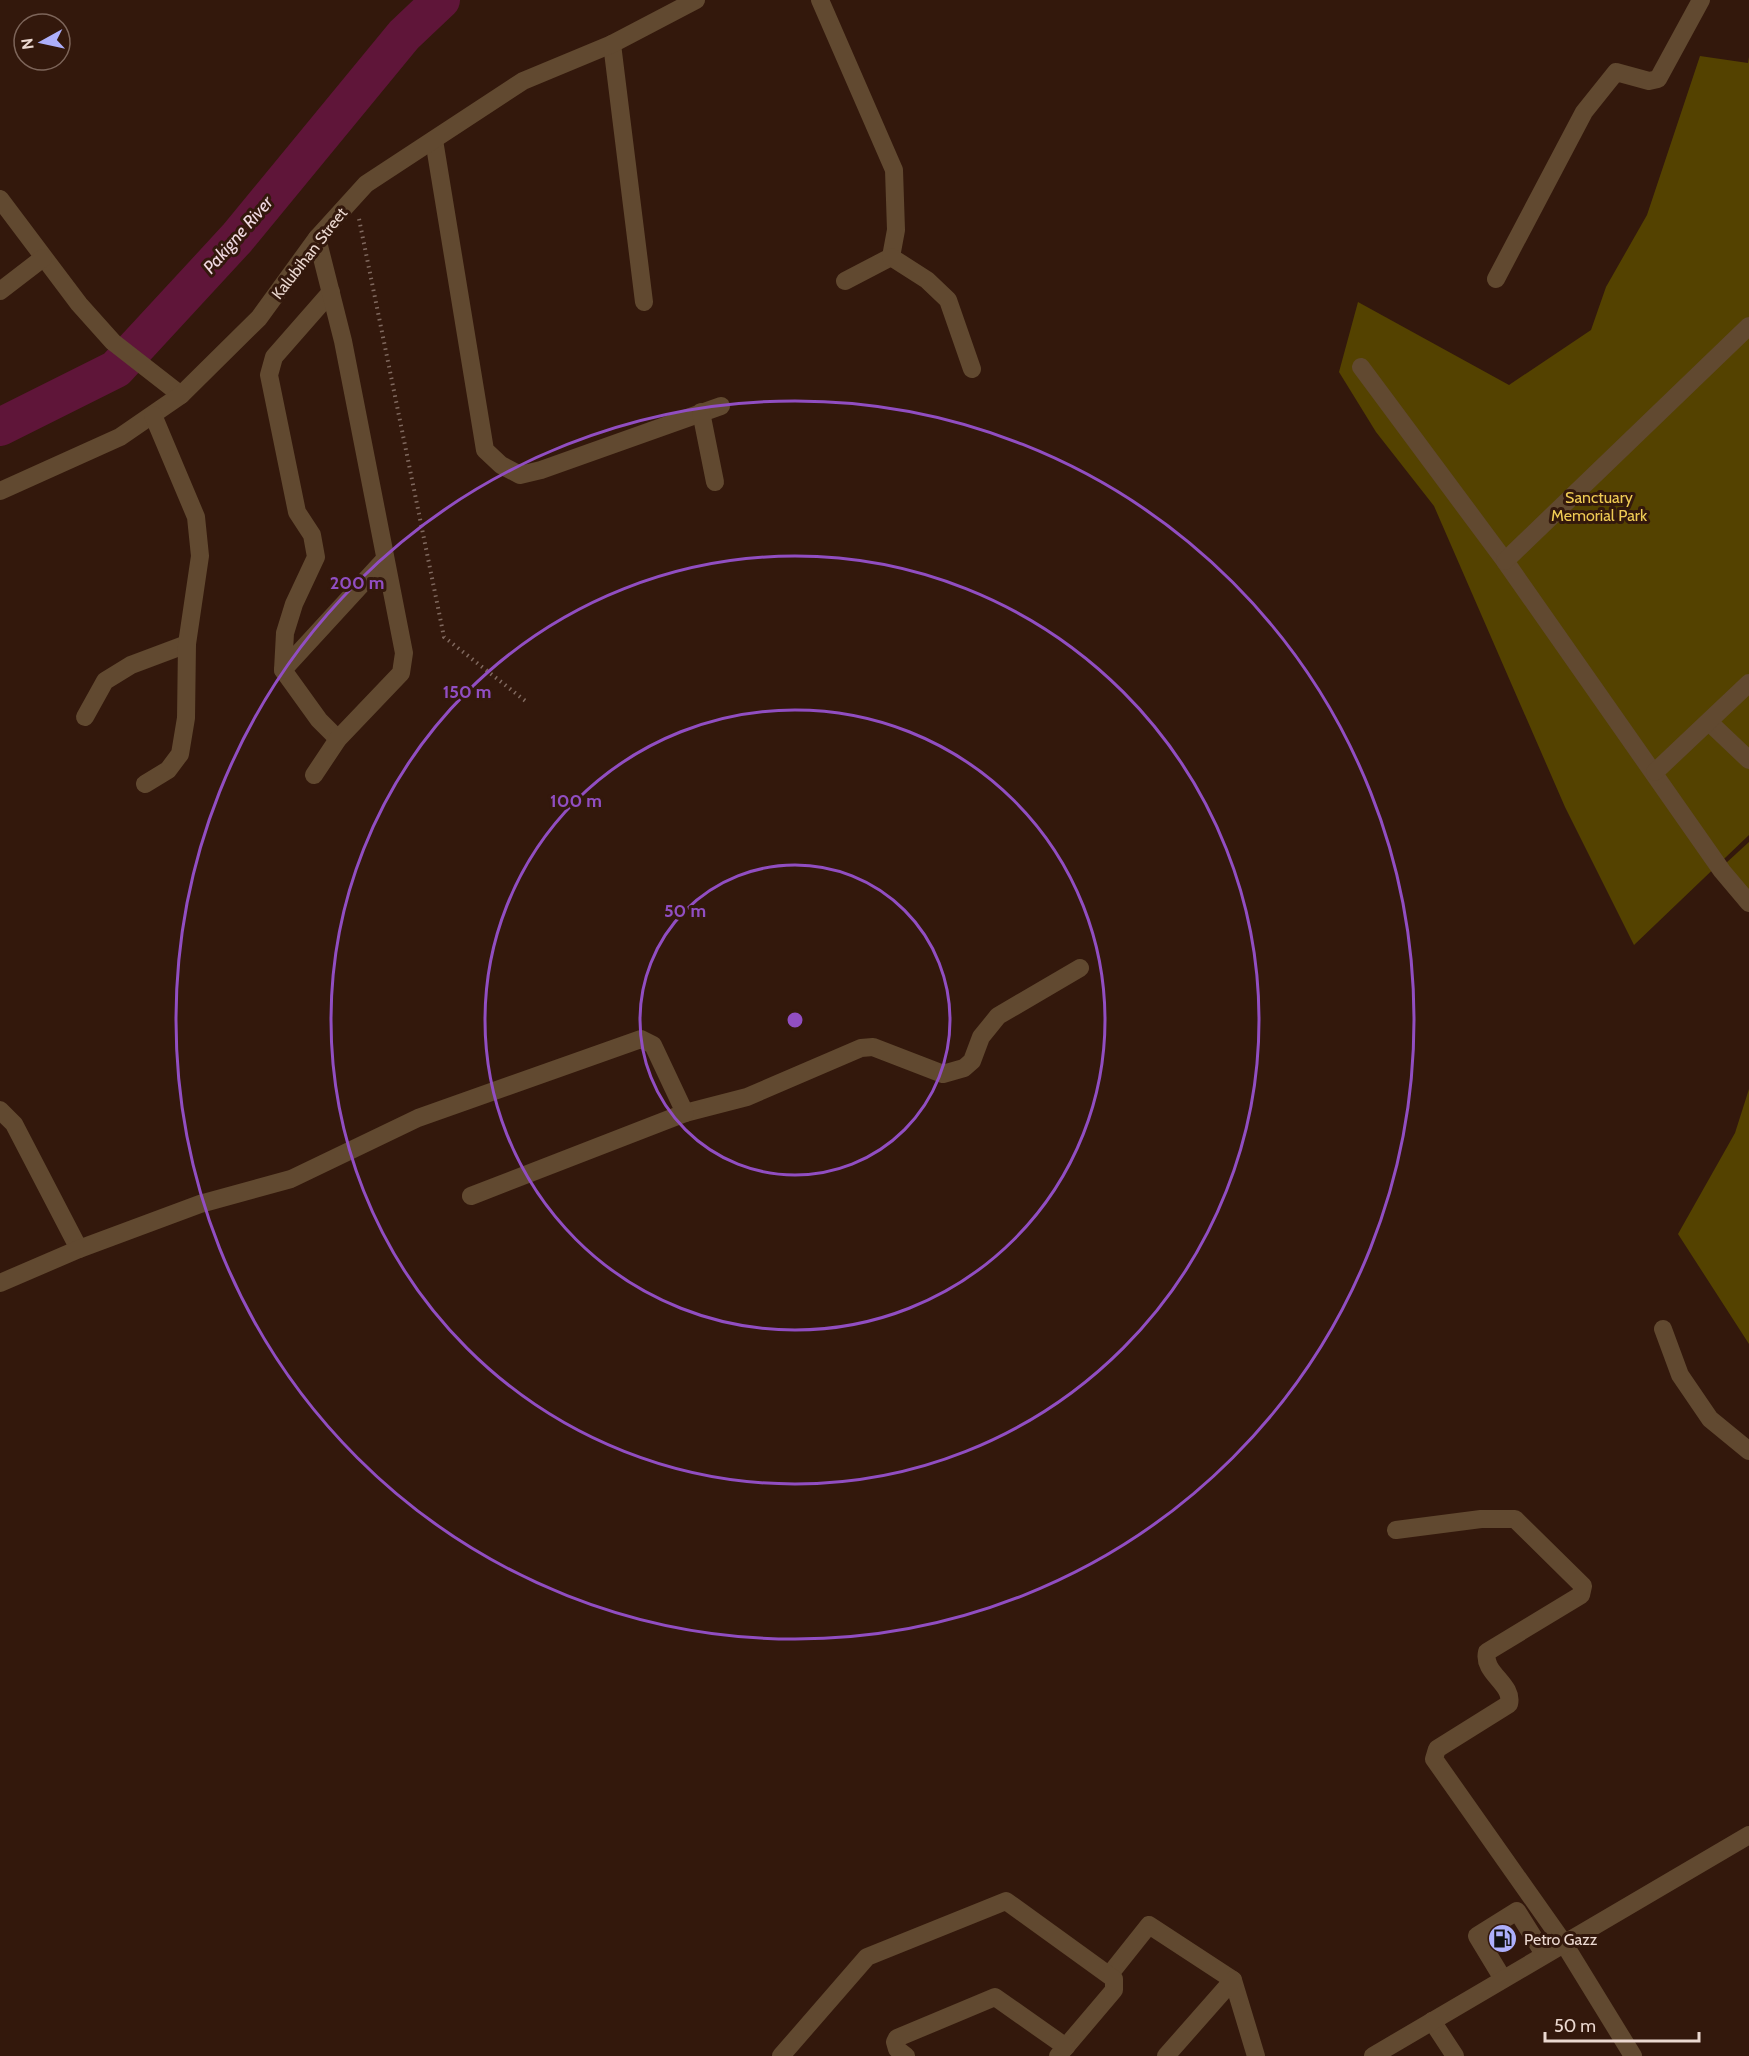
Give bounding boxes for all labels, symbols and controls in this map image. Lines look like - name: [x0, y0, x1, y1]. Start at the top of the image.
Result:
- north arrow: [12, 12, 72, 72]
- text: N: [17, 37, 38, 51]
- water label: Pakigne River: [198, 191, 279, 278]
- street label: Kalubihan Street: [268, 203, 351, 303]
- park label: Sanctuary Memorial Park: [1551, 488, 1648, 525]
- text: 200 m: [330, 572, 384, 594]
- text: 150 m: [443, 681, 491, 703]
- text: 100 m: [550, 790, 602, 812]
- text: 50 m: [664, 900, 706, 922]
- centre of rings: [785, 1010, 805, 1030]
- fuel station icon: Petro Gazz: [1487, 1923, 1519, 1955]
- place label: Petro Gazz: [1524, 1930, 1598, 1949]
- scale bar: [1545, 2005, 1700, 2043]
- text: 50 m: [1554, 2015, 1596, 2037]

